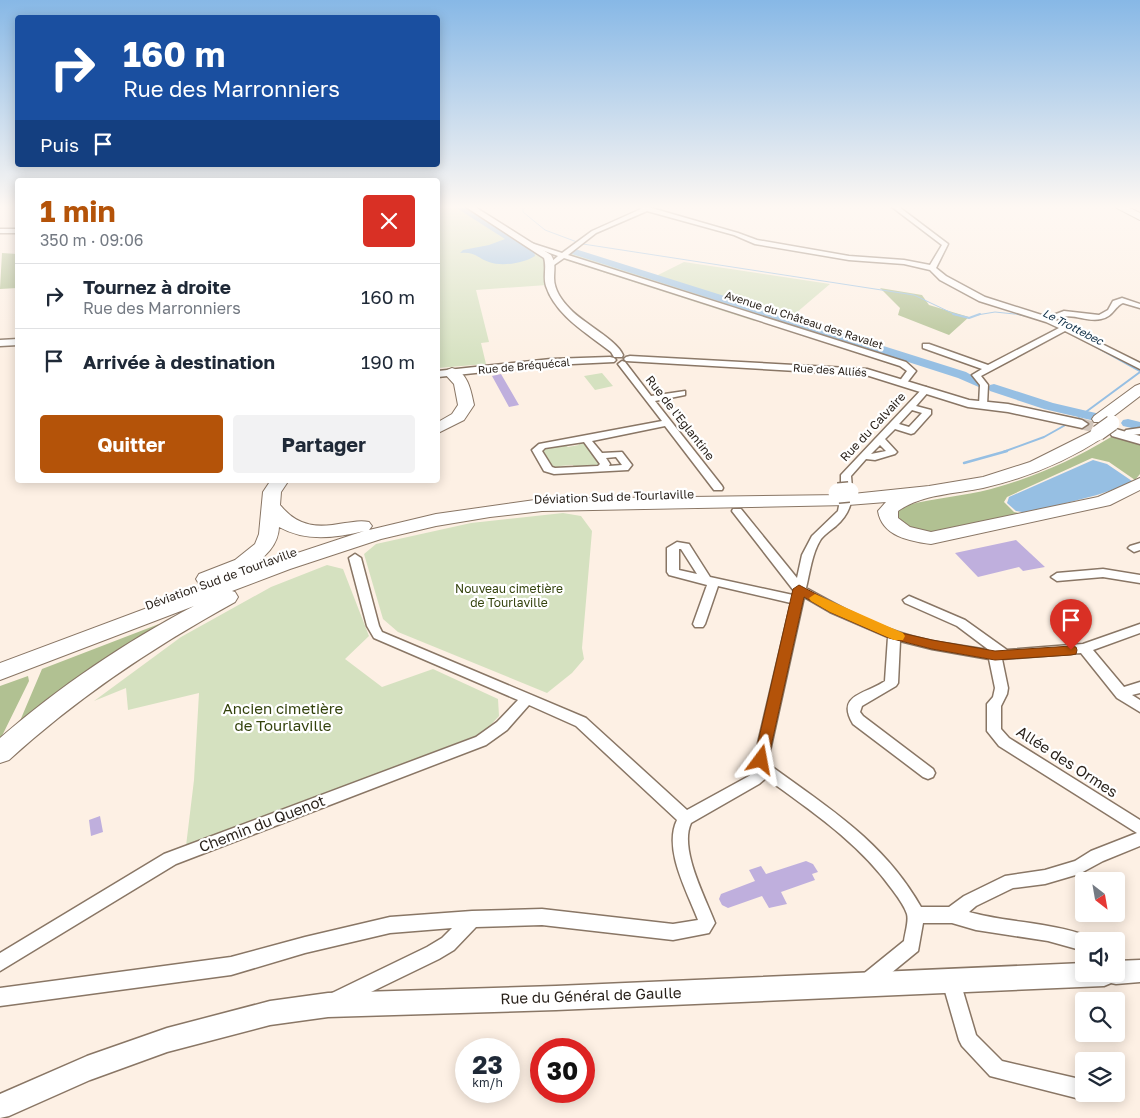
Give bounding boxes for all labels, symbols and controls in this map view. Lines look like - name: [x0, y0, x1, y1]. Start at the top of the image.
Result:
- text: 160 m: [123, 33, 225, 75]
- icon: right: [40, 35, 105, 100]
- text: Rue des Marronniers: [123, 75, 340, 102]
- icon: arrive: [89, 130, 117, 158]
- text: Puis: [40, 133, 79, 156]
- text: 1 min: [40, 193, 116, 229]
- button: close: [363, 195, 415, 247]
- text: 350 m · 09:06: [40, 230, 144, 250]
- text: Tournez à droite: [83, 275, 231, 298]
- icon: right: [40, 282, 68, 310]
- text: 160 m: [361, 285, 415, 308]
- street label: Avenue du Château des Ravalet: [723, 288, 885, 351]
- text: Rue des Marronniers: [83, 298, 241, 318]
- water label: Le Trottebec: [1041, 306, 1107, 348]
- icon: arrive: [40, 347, 68, 375]
- text: Arrivée à destination: [83, 350, 275, 373]
- text: 190 m: [361, 350, 415, 373]
- street label: Rue de Bréquécal: [477, 355, 571, 376]
- street label: Rue des Alliés: [793, 360, 868, 379]
- street label: Rue de l'Eglantine: [643, 372, 718, 463]
- street label: Rue du Calvaire: [837, 389, 909, 464]
- button: Quitter: [40, 415, 223, 473]
- button: Partager: [233, 415, 415, 473]
- street label: Déviation Sud de Tourlaville: [534, 486, 694, 507]
- street label: Déviation Sud de Tourlaville: [143, 544, 299, 613]
- park label: Nouveau cimetière de Tourlaville: [455, 581, 563, 610]
- pin: [1050, 599, 1092, 650]
- icon: arrive: [1057, 606, 1085, 634]
- park label: Ancien cimetière de Tourlaville: [223, 699, 344, 734]
- street label: Allée des Ormes: [1014, 722, 1121, 801]
- position arrow: [734, 733, 786, 785]
- street label: Chemin du Quenot: [196, 791, 327, 855]
- north arrow: [1075, 872, 1125, 922]
- map controls: [1075, 872, 1125, 1102]
- button: sound: [1075, 932, 1125, 982]
- street label: Rue du Général de Gaulle: [500, 983, 682, 1007]
- button: search: [1075, 992, 1125, 1042]
- speed limit sign: 30: [530, 1038, 595, 1103]
- text: 23: [472, 1049, 503, 1080]
- button: layers: [1075, 1052, 1125, 1102]
- text: km/h: [472, 1075, 503, 1090]

